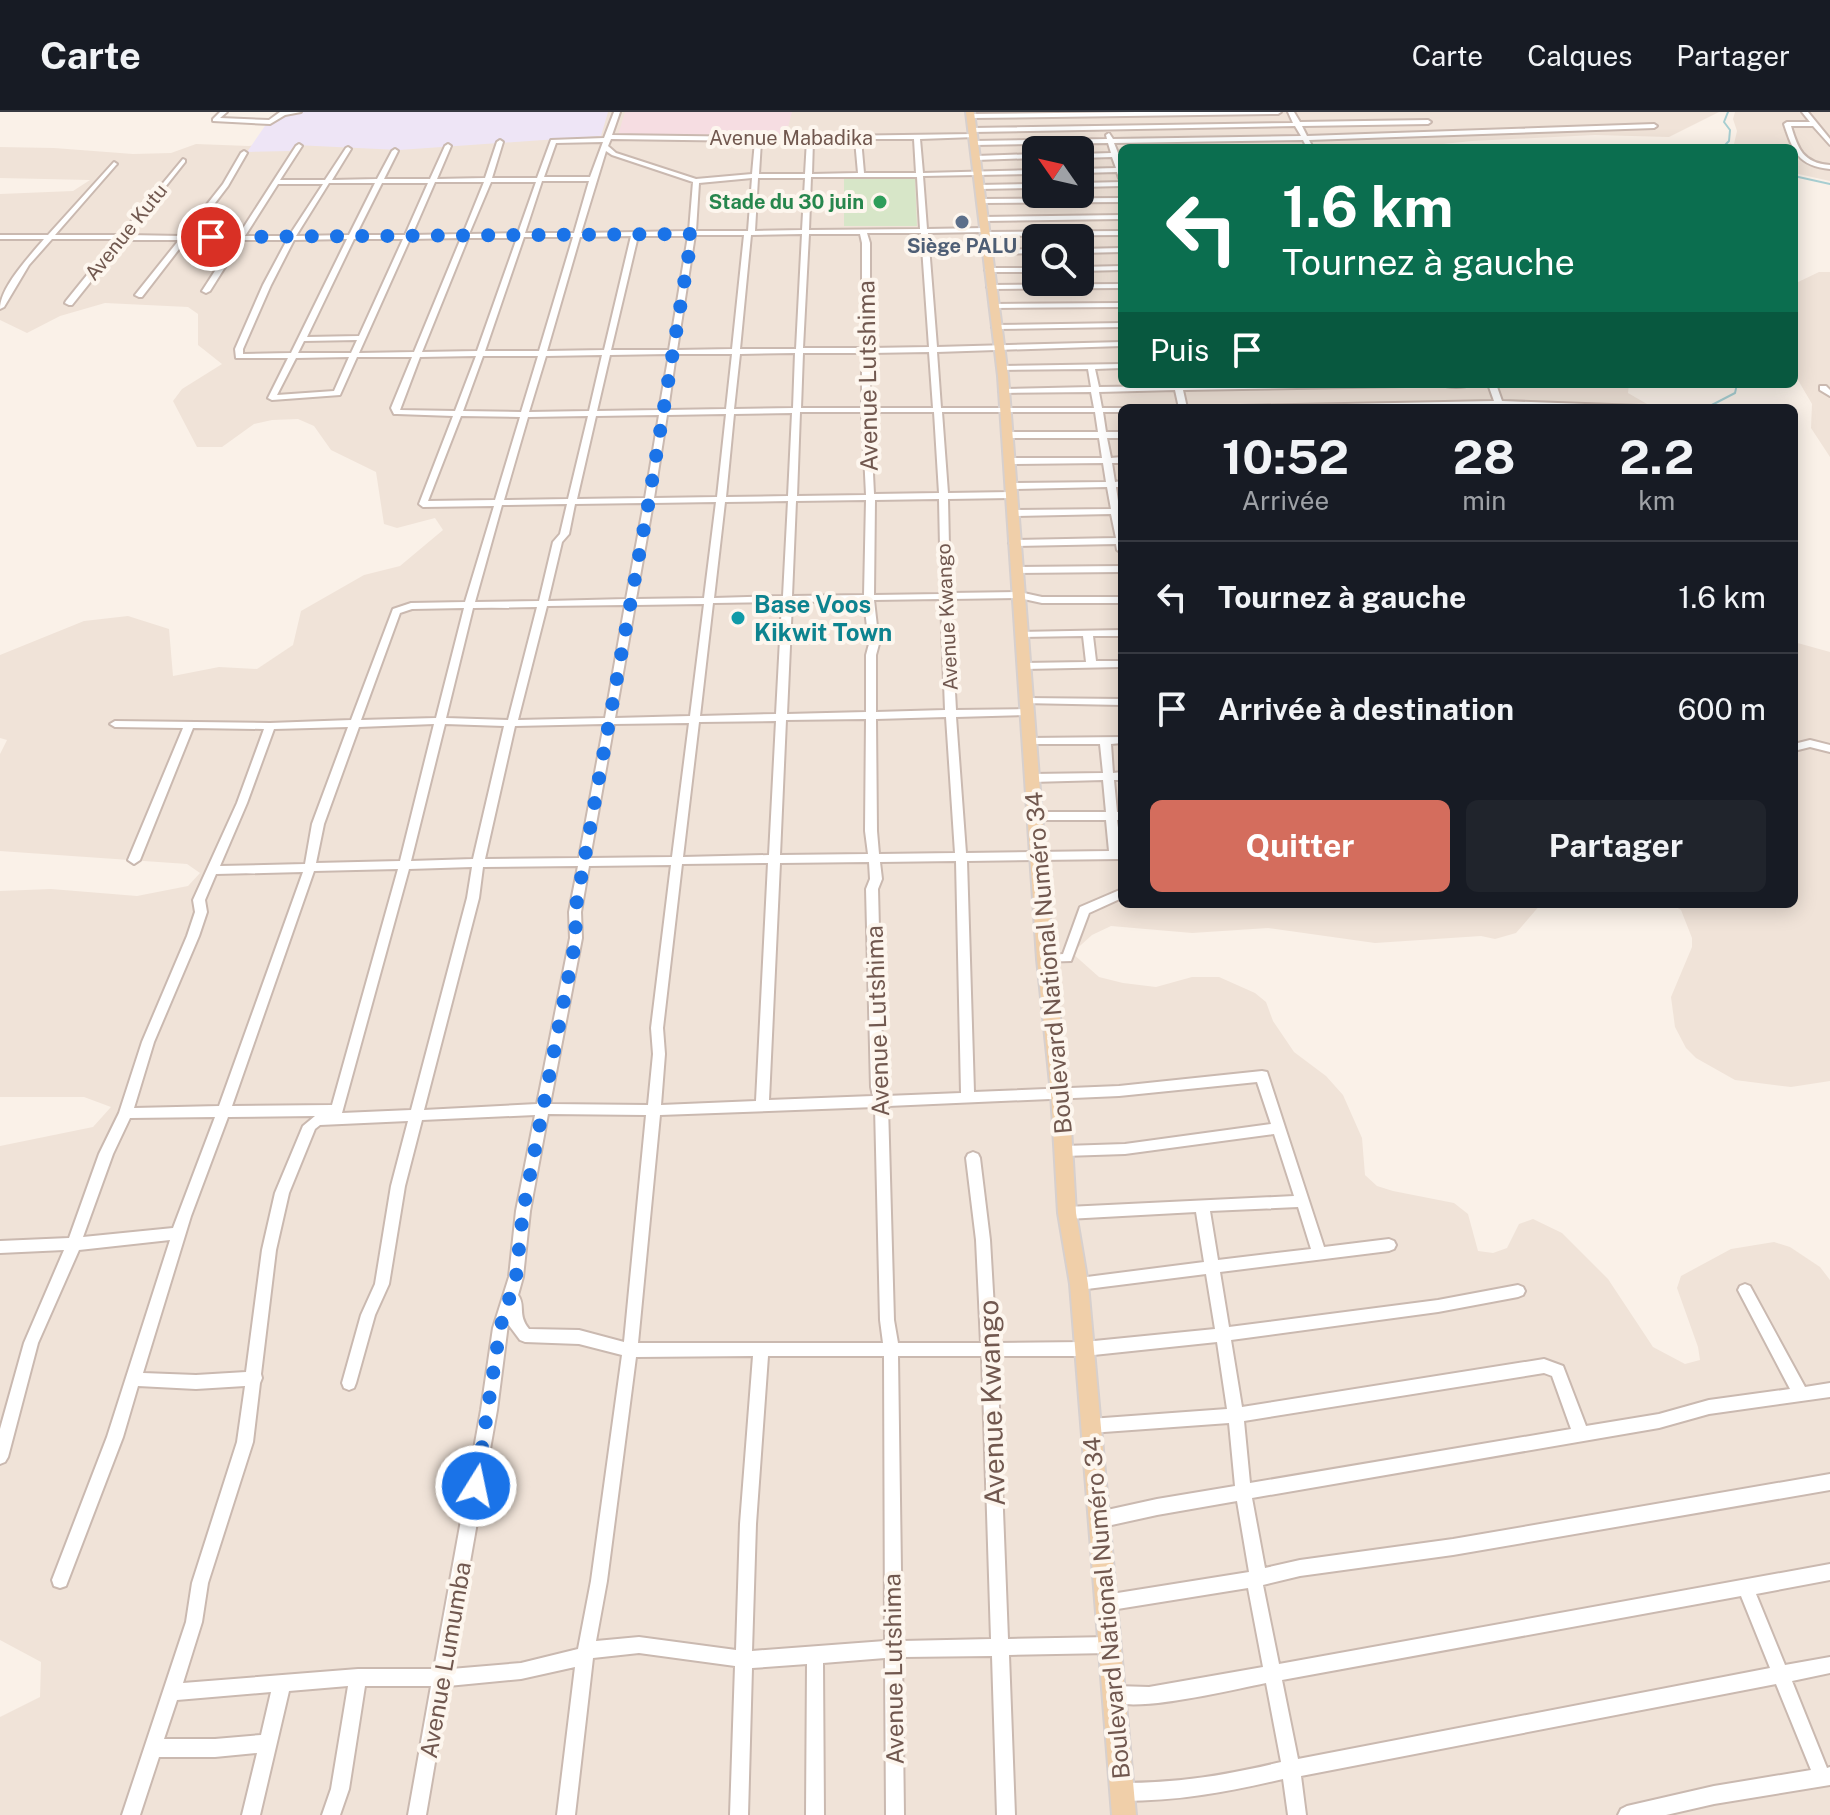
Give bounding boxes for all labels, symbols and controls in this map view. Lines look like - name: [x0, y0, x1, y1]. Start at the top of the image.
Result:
- text: Carte: [40, 33, 141, 78]
- text: Carte: [1412, 39, 1483, 72]
- text: Calques: [1527, 39, 1632, 72]
- text: Partager: [1676, 39, 1790, 72]
- street label: Avenue Mabadika: [709, 126, 873, 150]
- north arrow: [1022, 136, 1094, 208]
- map controls: [1022, 136, 1094, 296]
- text: 1.6 km: [1282, 174, 1453, 240]
- icon: left: [1150, 176, 1254, 280]
- street label: Avenue Kutu: [80, 179, 172, 285]
- place label: Stade du 30 juin: [709, 190, 864, 214]
- marker: Stade du 30 juin: [871, 193, 889, 211]
- pin: [177, 203, 245, 271]
- marker: Siège PALU: [953, 213, 971, 231]
- icon: arrive: [189, 215, 233, 259]
- button: search: [1022, 224, 1094, 296]
- place label: Siège PALU: [907, 234, 1017, 258]
- text: Tournez à gauche: [1282, 241, 1575, 283]
- street label: Avenue Lutshima: [851, 280, 883, 472]
- icon: arrive: [1225, 328, 1269, 372]
- text: Puis: [1150, 332, 1209, 368]
- text: 10:52: [1222, 428, 1349, 485]
- text: 28: [1453, 428, 1516, 485]
- text: 2.2: [1619, 428, 1694, 485]
- text: Arrivée: [1242, 485, 1329, 516]
- text: min: [1462, 485, 1506, 516]
- text: km: [1638, 485, 1675, 516]
- street label: Avenue Kwango: [931, 543, 963, 691]
- icon: left: [1150, 575, 1194, 619]
- text: Tournez à gauche: [1218, 579, 1466, 615]
- text: 1.6 km: [1678, 579, 1766, 615]
- place label: Base Voos Kikwit Town: [754, 590, 892, 646]
- marker: Base Voos Kikwit Town: [729, 609, 747, 627]
- icon: arrive: [1150, 687, 1194, 731]
- text: Arrivée à destination: [1218, 691, 1514, 727]
- text: 600 m: [1678, 691, 1766, 727]
- street label: Boulevard National Numéro 34: [1019, 791, 1077, 1135]
- button: Quitter: [1150, 800, 1450, 892]
- button: Partager: [1466, 800, 1766, 892]
- street label: Avenue Lutshima: [860, 925, 894, 1117]
- street label: Avenue Kwango: [971, 1299, 1011, 1507]
- street label: Boulevard National Numéro 34: [1077, 1436, 1135, 1780]
- position arrow: [434, 1444, 518, 1528]
- street label: Avenue Lumumba: [414, 1560, 476, 1760]
- street label: Avenue Lutshima: [877, 1573, 909, 1765]

